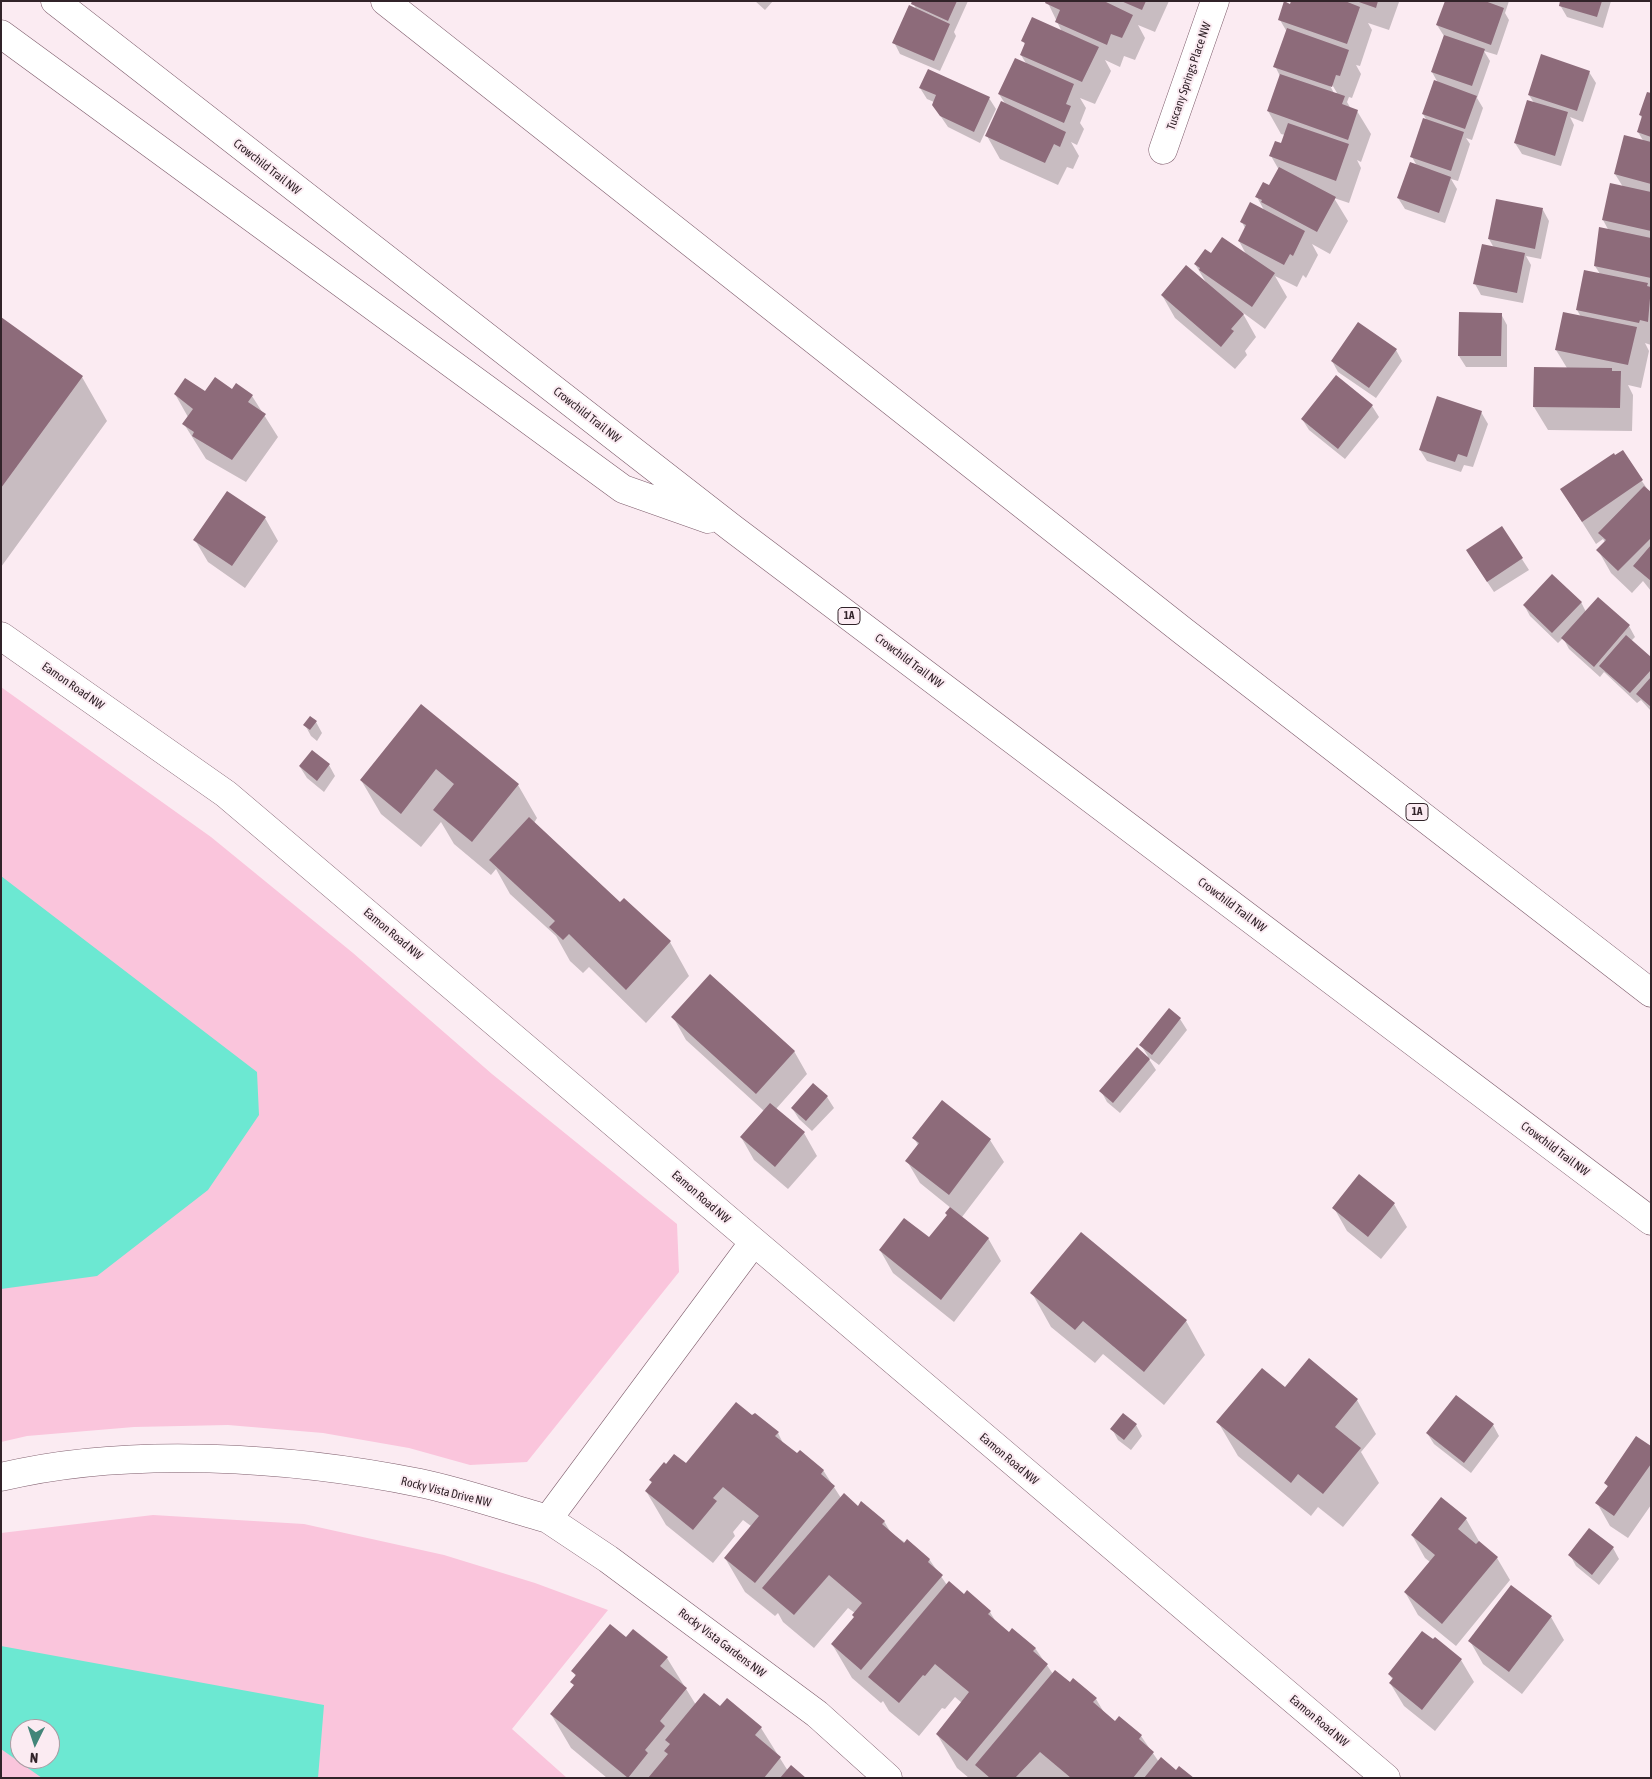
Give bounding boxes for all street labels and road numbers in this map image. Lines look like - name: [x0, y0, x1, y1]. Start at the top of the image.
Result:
- street label: Tuscany Springs Place NW: [1164, 20, 1214, 132]
- street label: Crowchild Trail NW: [230, 136, 304, 198]
- street label: Crowchild Trail NW: [550, 384, 624, 446]
- road number: 1A: [838, 608, 860, 624]
- street label: Crowchild Trail NW: [872, 631, 946, 691]
- street label: Eamon Road NW: [39, 659, 107, 713]
- road number: 1A: [1406, 804, 1428, 820]
- street label: Crowchild Trail NW: [1195, 875, 1269, 935]
- street label: Eamon Road NW: [361, 905, 425, 963]
- street label: Crowchild Trail NW: [1518, 1119, 1592, 1179]
- street label: Eamon Road NW: [669, 1168, 733, 1226]
- street label: Eamon Road NW: [977, 1430, 1041, 1488]
- street label: Rocky Vista Drive NW: [400, 1474, 492, 1510]
- street label: Rocky Vista Gardens NW: [675, 1605, 769, 1681]
- street label: Eamon Road NW: [1287, 1692, 1351, 1750]

